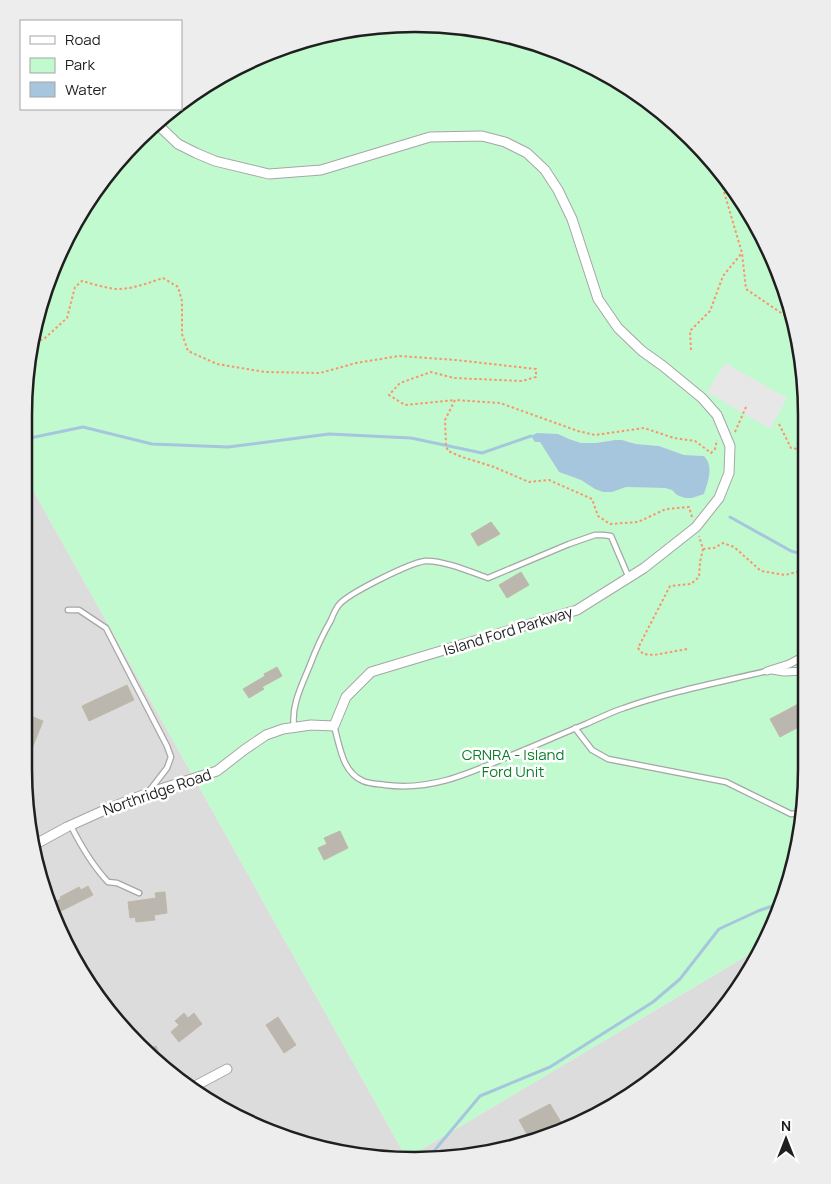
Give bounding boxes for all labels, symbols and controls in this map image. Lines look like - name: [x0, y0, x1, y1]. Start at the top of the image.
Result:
- legend: [20, 20, 182, 110]
- text: Road: [65, 29, 101, 50]
- text: Park: [65, 54, 95, 75]
- text: Water: [65, 79, 107, 100]
- street label: Island Ford Parkway: [441, 601, 575, 661]
- park label: CRNRA - Island Ford Unit: [462, 744, 564, 782]
- street label: Northridge Road: [100, 764, 214, 820]
- north arrow: [761, 1114, 811, 1164]
- text: N: [781, 1116, 791, 1135]

